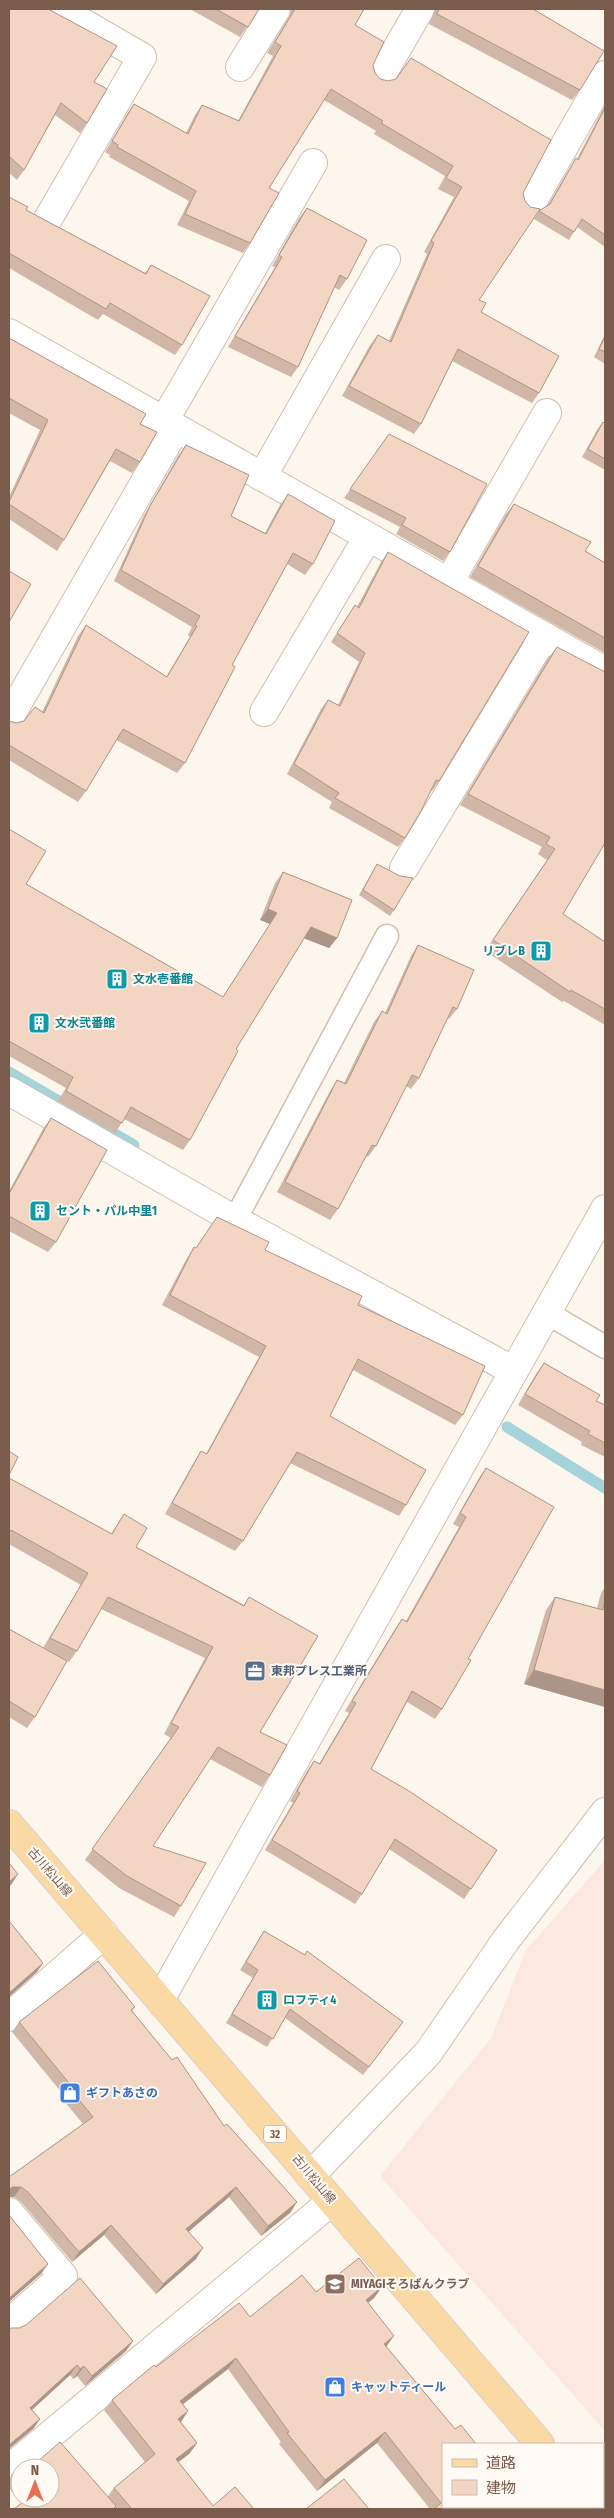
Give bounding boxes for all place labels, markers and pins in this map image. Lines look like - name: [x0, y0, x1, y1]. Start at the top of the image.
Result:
- building icon: リブレB: [529, 939, 553, 963]
- place label: リブレB: [482, 944, 525, 958]
- building icon: 文水壱番館: [105, 967, 129, 991]
- place label: 文水壱番館: [133, 972, 193, 986]
- building icon: 文水弐番館: [27, 1011, 51, 1035]
- place label: 文水弐番館: [55, 1016, 115, 1030]
- building icon: セント・パル中里1: [28, 1199, 52, 1223]
- place label: セント・パル中里1: [56, 1204, 157, 1218]
- office icon: 東邦プレス工業所: [243, 1659, 267, 1683]
- place label: 東邦プレス工業所: [271, 1664, 367, 1678]
- building icon: ロフティ4: [255, 1988, 279, 2012]
- place label: ロフティ4: [283, 1993, 336, 2007]
- shop icon: ギフトあさの: [58, 2081, 82, 2105]
- place label: ギフトあさの: [86, 2086, 158, 2100]
- school or university icon: MIYAGIそろばんクラブ: [323, 2272, 347, 2296]
- place label: MIYAGIそろばんクラブ: [351, 2277, 469, 2291]
- shop icon: キャットティール: [323, 2375, 347, 2399]
- place label: キャットティール: [351, 2380, 446, 2394]

